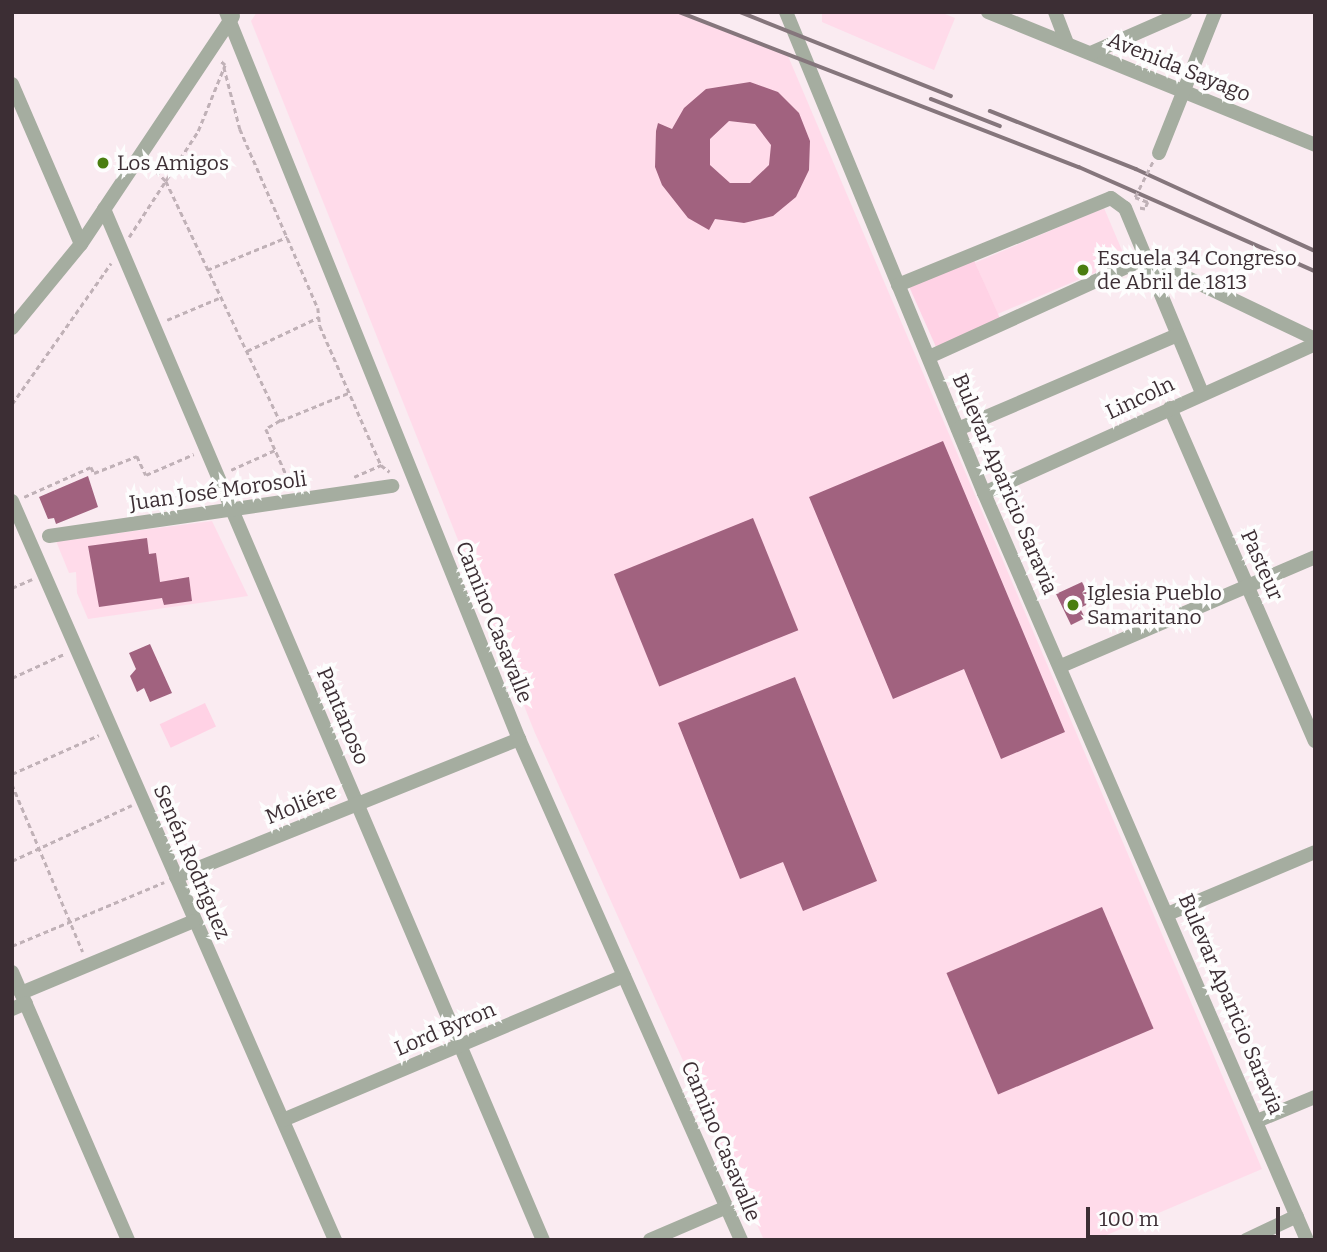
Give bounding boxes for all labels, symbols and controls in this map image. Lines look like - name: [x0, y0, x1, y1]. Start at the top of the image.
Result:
- street label: Avenida Sayago: [1104, 27, 1254, 107]
- place label: Los Amigos: [117, 150, 229, 176]
- marker: Los Amigos: [95, 155, 111, 171]
- place label: Escuela 34 Congreso de Abril de 1813: [1097, 245, 1297, 295]
- marker: Escuela 34 Congreso de Abril de 1813: [1075, 262, 1091, 278]
- street label: Bulevar Aparicio Saravia: [947, 370, 1063, 598]
- street label: Lincoln: [1102, 371, 1178, 425]
- street label: Juan José Morosoli: [128, 466, 308, 516]
- street label: Pasteur: [1235, 526, 1289, 604]
- street label: Camino Casavalle: [450, 538, 538, 706]
- place label: Iglesia Pueblo Samaritano: [1087, 580, 1222, 630]
- marker: Iglesia Pueblo Samaritano: [1065, 597, 1081, 613]
- street label: Pantanoso: [311, 664, 375, 768]
- street label: Moliére: [262, 778, 340, 830]
- street label: Senén Rodríguez: [148, 781, 236, 943]
- street label: Bulevar Aparicio Saravia: [1173, 890, 1289, 1118]
- street label: Lord Byron: [391, 997, 499, 1061]
- street label: Camino Casavalle: [676, 1057, 766, 1225]
- scale bar: [1089, 1192, 1283, 1236]
- text: 100 m: [1099, 1206, 1159, 1232]

